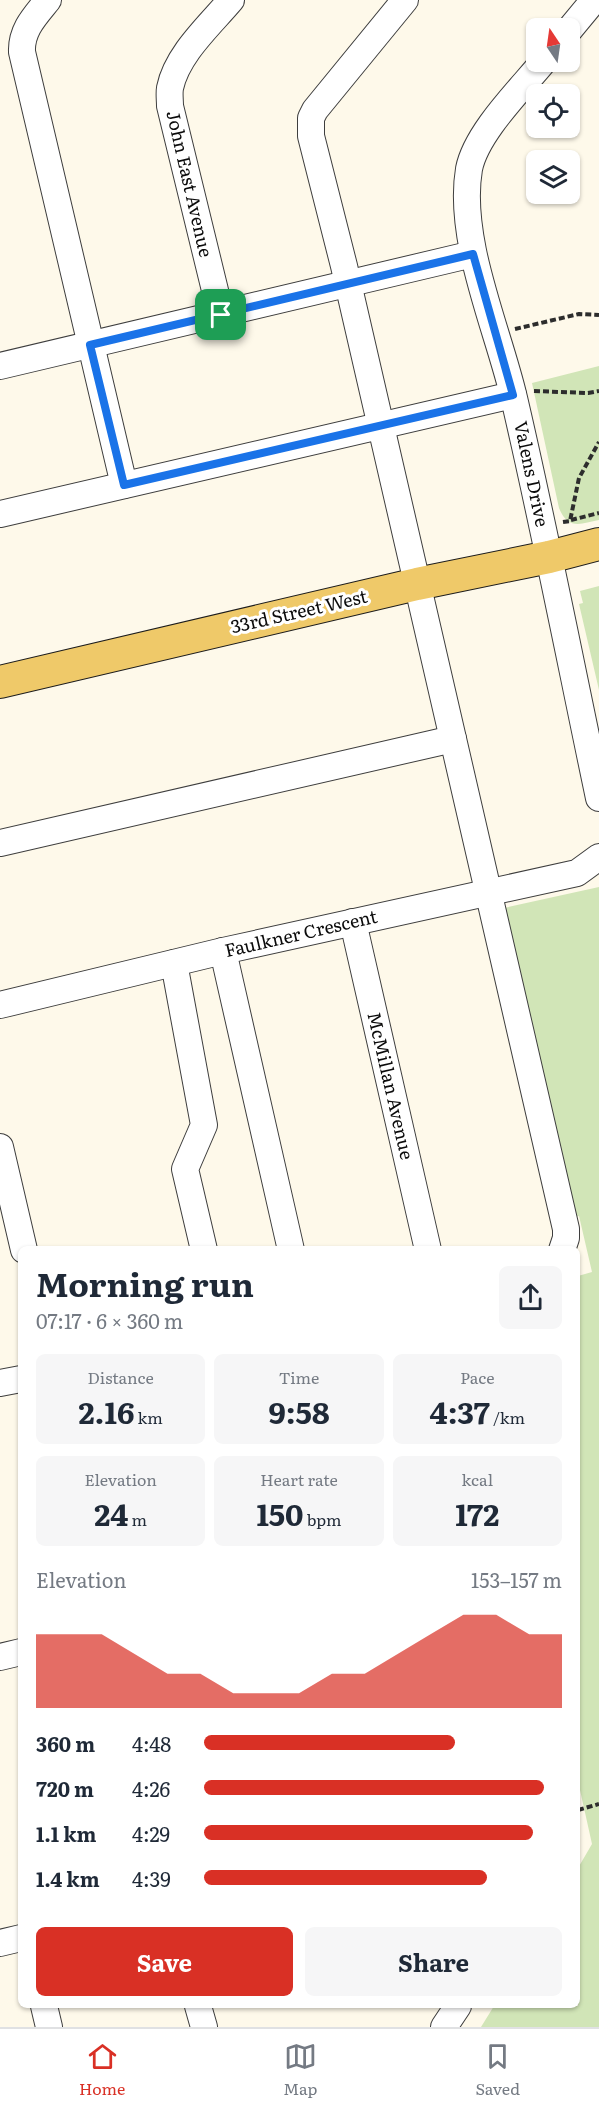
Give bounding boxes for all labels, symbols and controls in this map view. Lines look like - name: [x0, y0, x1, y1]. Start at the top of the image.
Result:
- north arrow: [526, 18, 580, 72]
- map controls: [526, 18, 580, 204]
- button: locate: [526, 84, 580, 138]
- street label: John East Avenue: [160, 108, 220, 260]
- button: layers: [526, 150, 580, 204]
- pin: [195, 289, 246, 340]
- icon: arrive: [204, 298, 237, 331]
- street label: Valens Drive: [508, 418, 557, 529]
- street label: 33rd Street West: [228, 582, 370, 639]
- street label: Faulkner Crescent: [222, 902, 380, 963]
- street label: McMillan Avenue: [361, 1009, 422, 1162]
- text: Morning run: [36, 1258, 254, 1307]
- button: share: [499, 1266, 562, 1329]
- text: 07:17 · 6 × 360 m: [36, 1305, 183, 1335]
- text: Distance: [88, 1365, 154, 1389]
- text: Time: [279, 1365, 319, 1389]
- text: Pace: [460, 1365, 495, 1389]
- text: 2.16: [79, 1389, 134, 1433]
- text: 9:58: [268, 1389, 330, 1433]
- text: 4:37: [430, 1389, 490, 1433]
- text: km: [134, 1405, 163, 1429]
- text: /km: [490, 1405, 525, 1429]
- text: Elevation: [84, 1467, 157, 1491]
- text: Heart rate: [260, 1467, 338, 1491]
- text: kcal: [462, 1467, 493, 1491]
- text: 24: [94, 1491, 128, 1535]
- text: 150: [256, 1491, 304, 1535]
- text: 172: [455, 1491, 499, 1535]
- text: m: [128, 1507, 147, 1531]
- text: bpm: [304, 1507, 342, 1531]
- text: Elevation: [36, 1564, 126, 1594]
- text: 153–157 m: [471, 1564, 562, 1594]
- text: 360 m: [36, 1728, 95, 1758]
- text: 4:48: [132, 1728, 171, 1758]
- text: 720 m: [36, 1773, 94, 1803]
- text: 4:26: [132, 1773, 170, 1803]
- text: 1.1 km: [36, 1818, 96, 1848]
- text: 4:29: [132, 1818, 170, 1848]
- text: 1.4 km: [36, 1863, 100, 1893]
- text: 4:39: [132, 1863, 171, 1893]
- button: Save: [36, 1927, 293, 1996]
- button: Share: [305, 1927, 562, 1996]
- tab: Home: [79, 2040, 125, 2100]
- tab: Map: [283, 2040, 317, 2100]
- tab: Saved: [475, 2040, 520, 2100]

